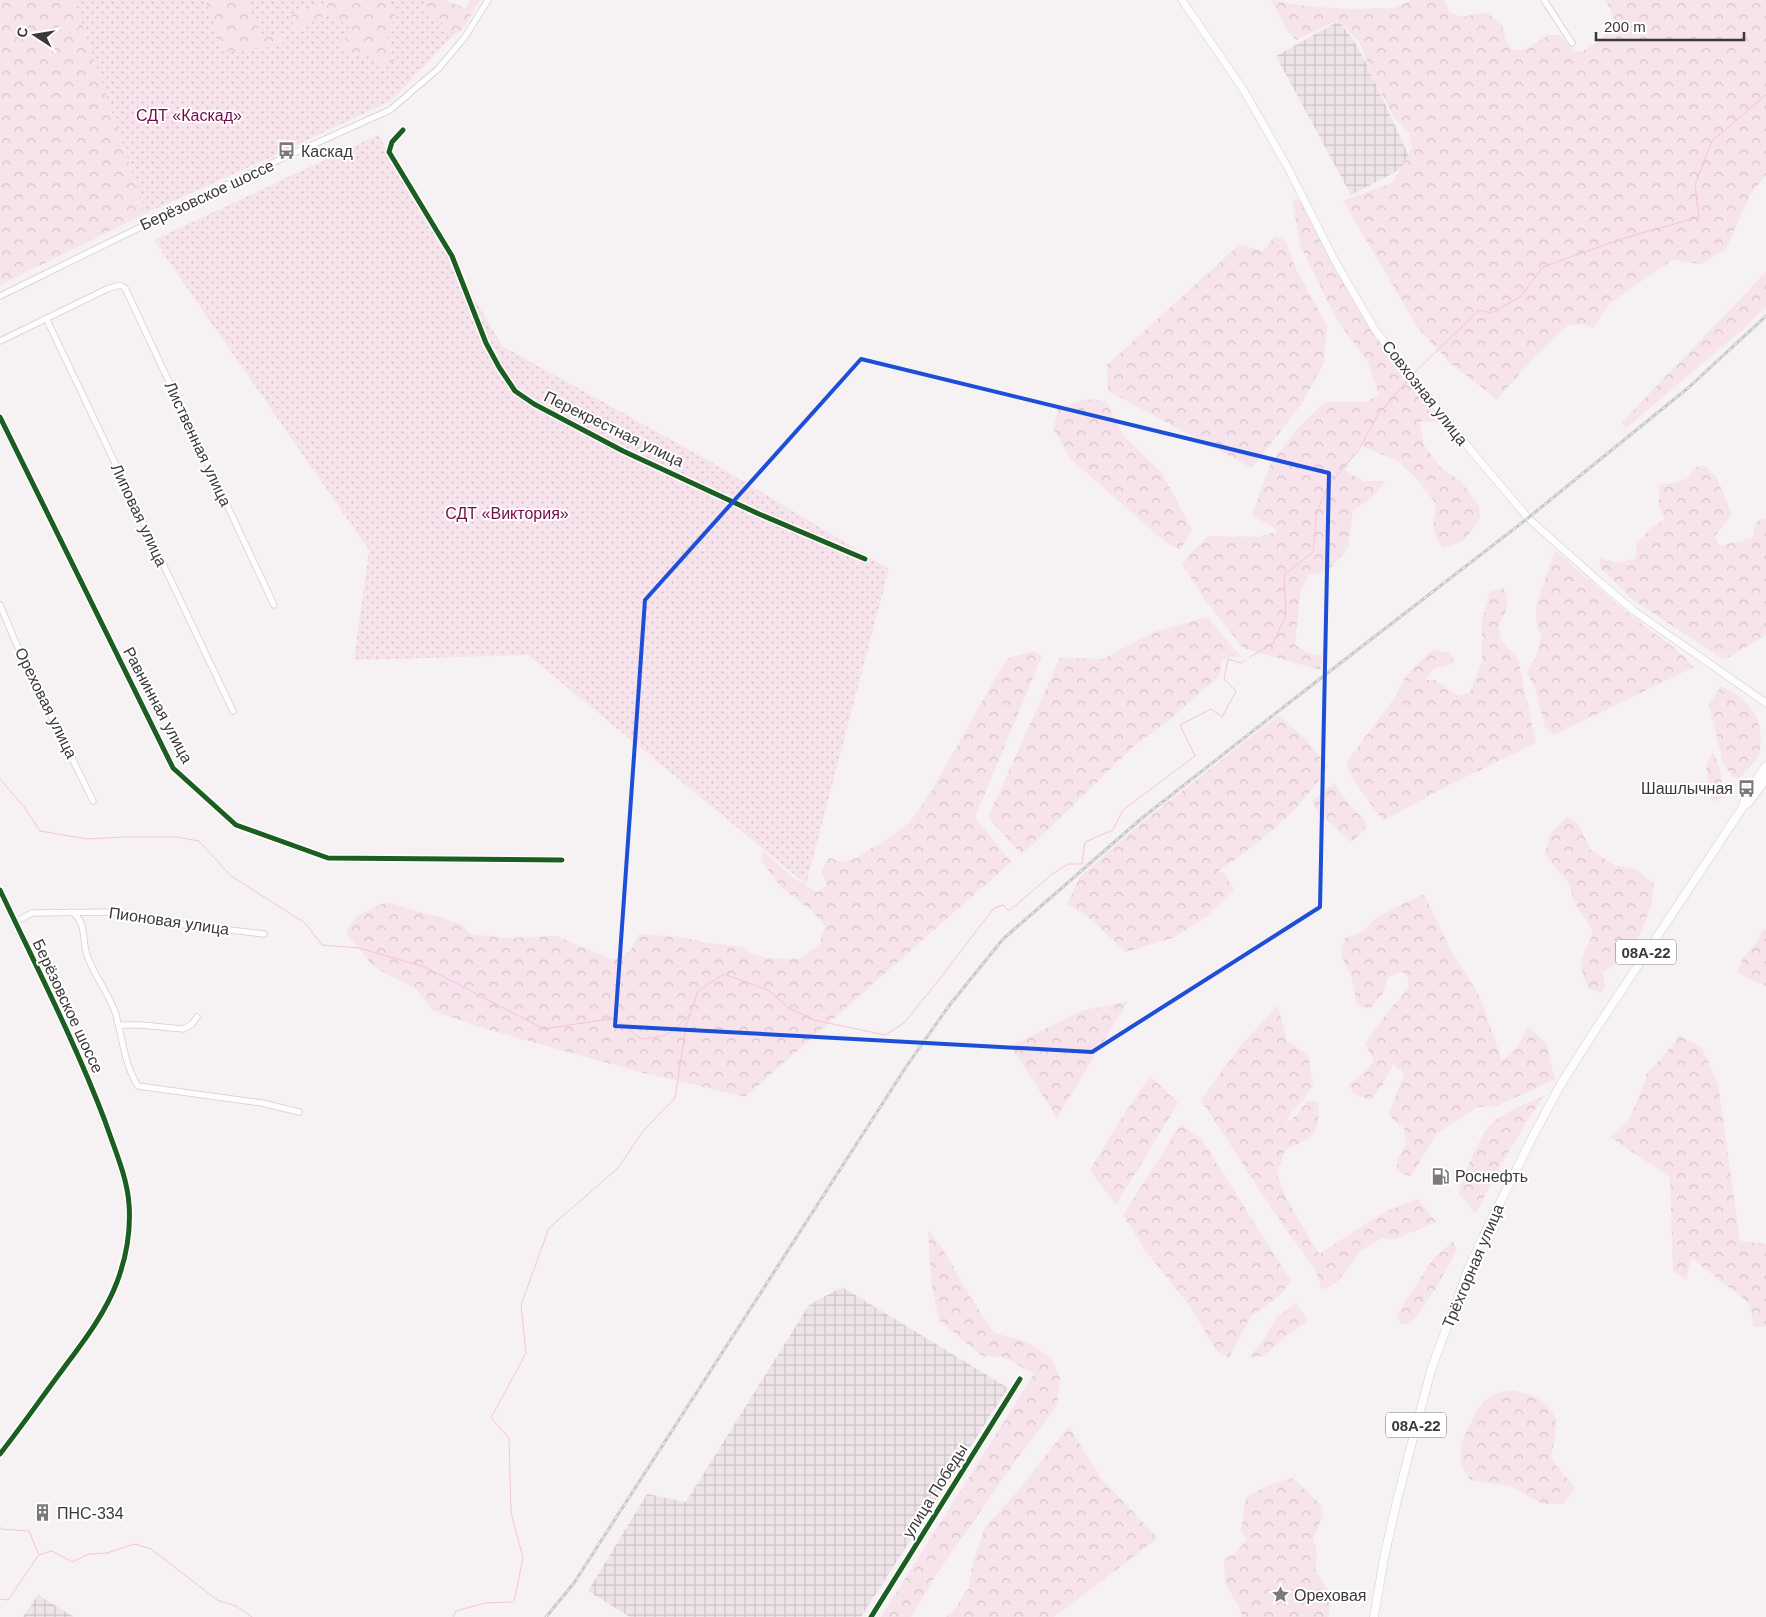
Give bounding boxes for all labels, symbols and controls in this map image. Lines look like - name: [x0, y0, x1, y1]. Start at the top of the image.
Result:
- north arrow: [10, 10, 60, 60]
- scale bar: [1596, 10, 1744, 42]
- text: 200 m: [1604, 18, 1646, 35]
- text: С: [13, 26, 31, 39]
- park label: СДТ «Каскад»: [136, 107, 242, 124]
- bus stop icon: Каскад: [277, 141, 297, 161]
- place label: Каскад: [301, 143, 353, 160]
- street label: Берёзовское шоссе: [137, 156, 277, 233]
- street label: Совхозная улица: [1379, 337, 1471, 449]
- street label: Лиственная улица: [162, 379, 234, 509]
- street label: Перекрестная улица: [541, 388, 687, 470]
- street label: Липовая улица: [108, 461, 170, 569]
- park label: СДТ «Виктория»: [445, 505, 569, 522]
- street label: Равнинная улица: [120, 644, 196, 766]
- street label: Ореховая улица: [12, 645, 80, 761]
- bus stop icon: Шашлычная: [1737, 778, 1757, 798]
- place label: Шашлычная: [1641, 780, 1733, 797]
- street label: Пионовая улица: [108, 904, 230, 938]
- street label: Берёзовское шоссе: [30, 936, 107, 1076]
- road number: 08А-22: [1616, 940, 1676, 964]
- fuel station icon: Роснефть: [1431, 1166, 1451, 1186]
- place label: Роснефть: [1455, 1168, 1528, 1185]
- street label: Трёхгорная улица: [1439, 1201, 1507, 1330]
- road number: 08А-22: [1386, 1412, 1446, 1438]
- street label: улица Победы: [899, 1441, 971, 1541]
- building icon: ПНС-334: [33, 1503, 53, 1523]
- place label: ПНС-334: [57, 1505, 124, 1522]
- place icon: Ореховая: [1270, 1585, 1290, 1605]
- place label: Ореховая: [1294, 1587, 1367, 1604]

